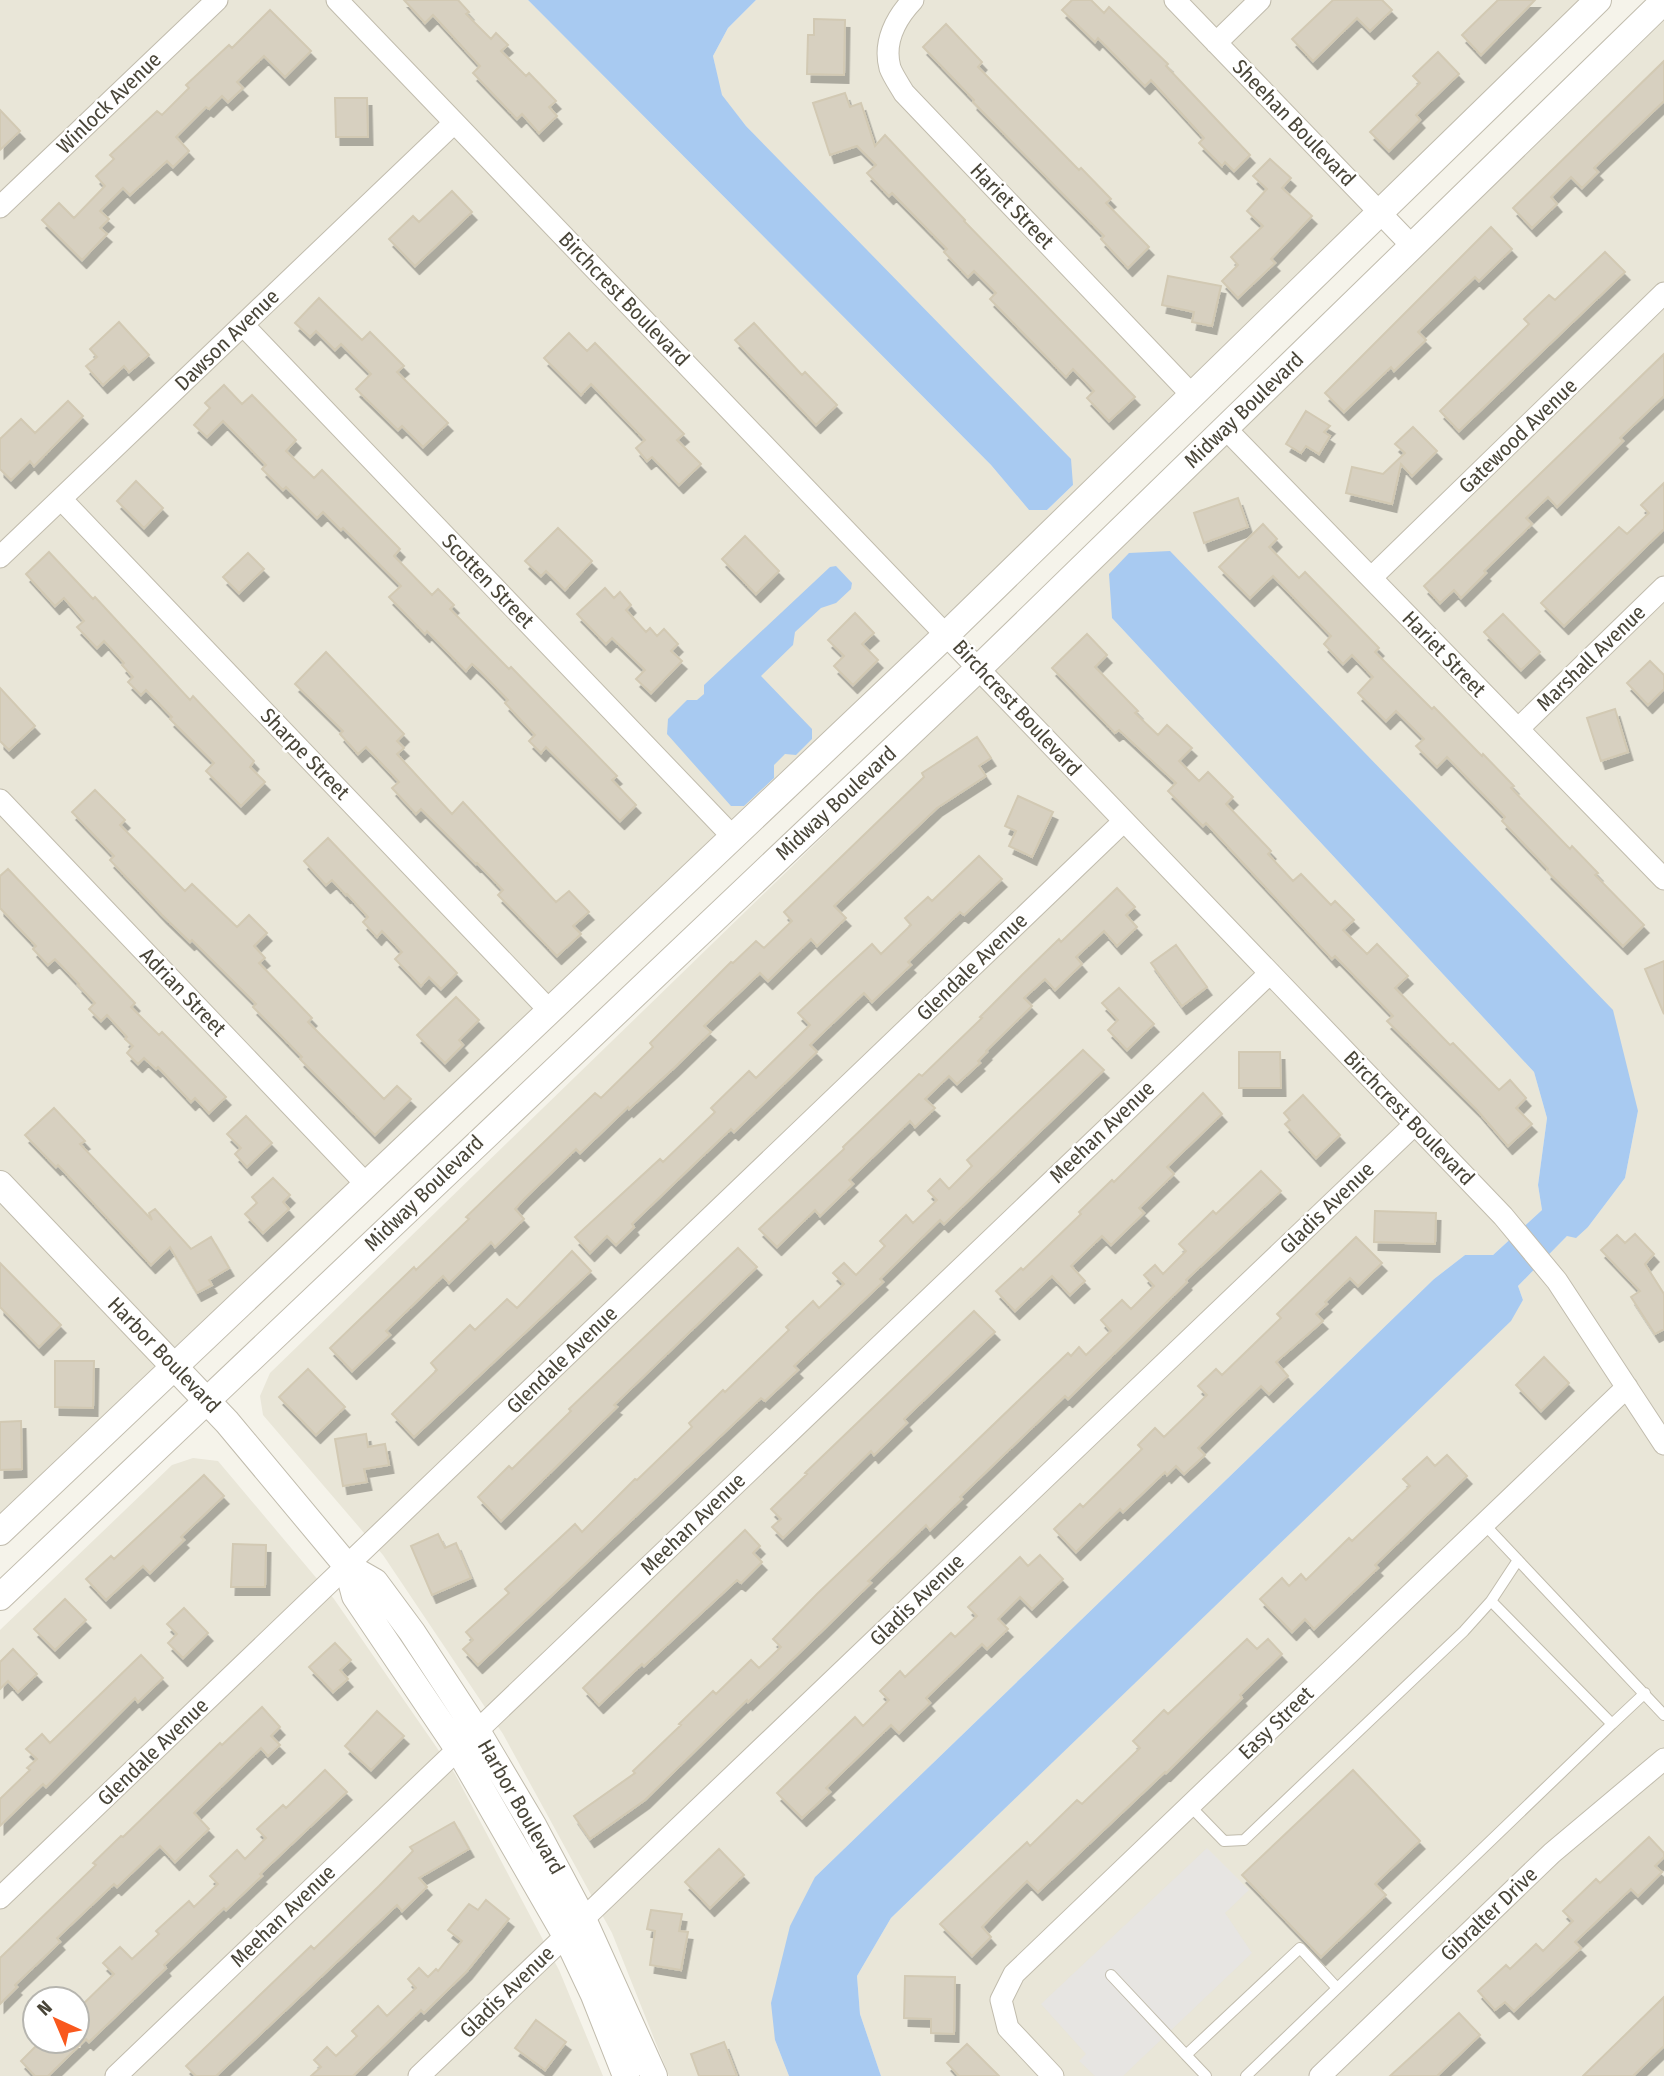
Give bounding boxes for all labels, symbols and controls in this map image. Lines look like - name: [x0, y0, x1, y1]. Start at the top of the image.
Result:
- street label: Winlock Avenue: [51, 47, 167, 159]
- street label: Sheehan Boulevard: [1227, 54, 1361, 192]
- street label: Hariet Street: [965, 158, 1059, 254]
- street label: Birchcrest Boulevard: [553, 226, 695, 372]
- street label: Dawson Avenue: [169, 284, 285, 396]
- street label: Midway Boulevard: [1179, 347, 1309, 473]
- street label: Gatewood Avenue: [1453, 373, 1583, 499]
- street label: Scotten Street: [436, 528, 540, 634]
- street label: Marshall Avenue: [1531, 600, 1651, 716]
- street label: Hariet Street: [1397, 606, 1491, 702]
- street label: Birchcrest Boulevard: [947, 634, 1087, 782]
- street label: Sharpe Street: [255, 703, 355, 805]
- street label: Midway Boulevard: [770, 740, 902, 866]
- street label: Glendale Avenue: [911, 908, 1033, 1026]
- street label: Adrian Street: [134, 942, 232, 1042]
- street label: Birchcrest Boulevard: [1338, 1045, 1480, 1191]
- street label: Meehan Avenue: [1044, 1075, 1160, 1189]
- street label: Midway Boulevard: [359, 1130, 489, 1256]
- street label: Gladis Avenue: [1274, 1157, 1380, 1259]
- street label: Harbor Boulevard: [102, 1292, 226, 1418]
- street label: Glendale Avenue: [501, 1301, 623, 1419]
- street label: Meehan Avenue: [635, 1467, 751, 1581]
- street label: Gladis Avenue: [864, 1549, 970, 1651]
- street label: Easy Street: [1233, 1681, 1319, 1765]
- street label: Glendale Avenue: [92, 1693, 214, 1811]
- street label: Harbor Boulevard: [472, 1735, 570, 1879]
- street label: Meehan Avenue: [225, 1859, 341, 1973]
- street label: Gibralter Drive: [1435, 1861, 1543, 1967]
- street label: Gladis Avenue: [454, 1941, 560, 2043]
- north arrow: [21, 1985, 91, 2055]
- text: N: [32, 1996, 57, 2020]

